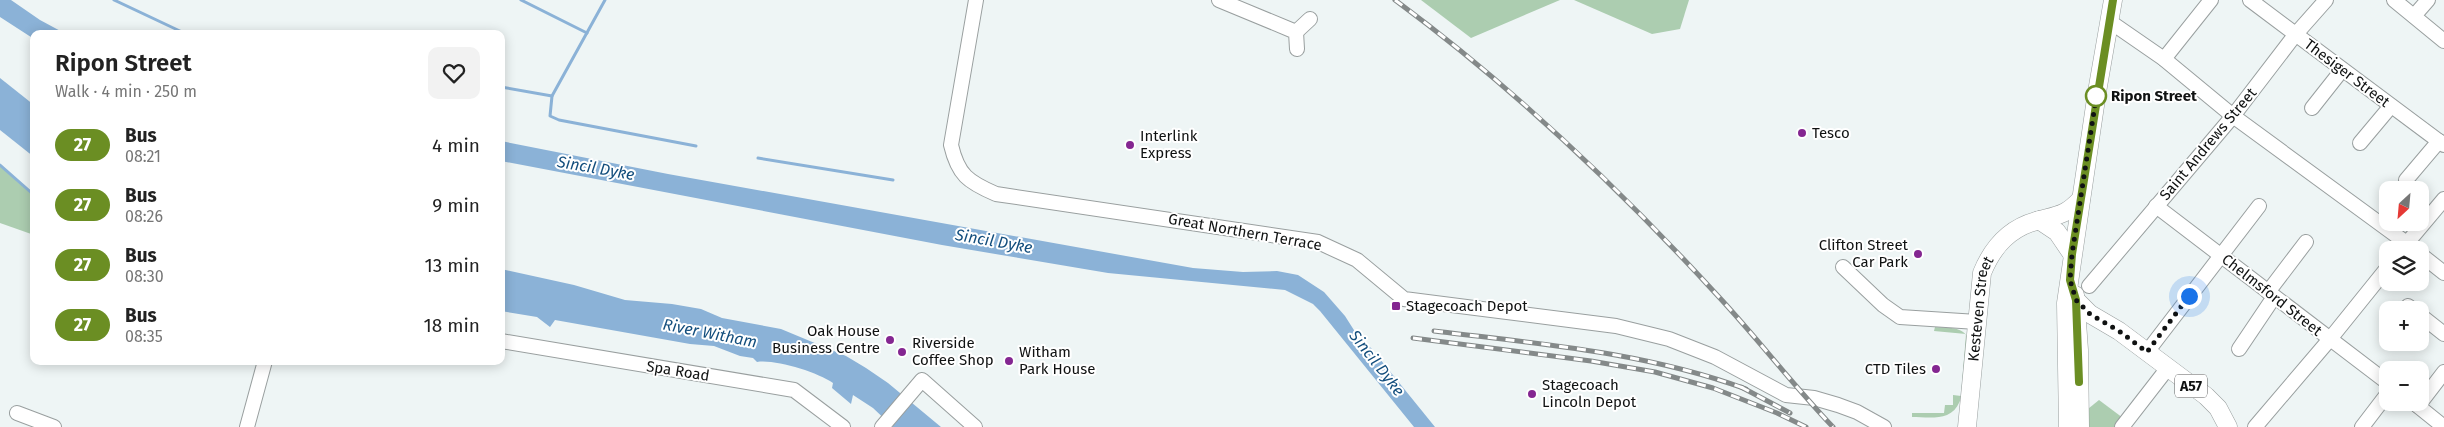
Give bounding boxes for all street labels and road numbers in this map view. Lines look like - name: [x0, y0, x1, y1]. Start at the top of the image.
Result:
- street label: Thesiger Street: [2301, 35, 2394, 111]
- street label: Saint Andrews Street: [2156, 84, 2261, 204]
- street label: Great Northern Terrace: [1167, 210, 1323, 254]
- street label: Chelmsford Street: [2218, 250, 2326, 340]
- street label: Kesteven Street: [1964, 252, 1998, 362]
- street label: Spa Road: [645, 357, 711, 385]
- road number: A57: [2175, 374, 2207, 398]

